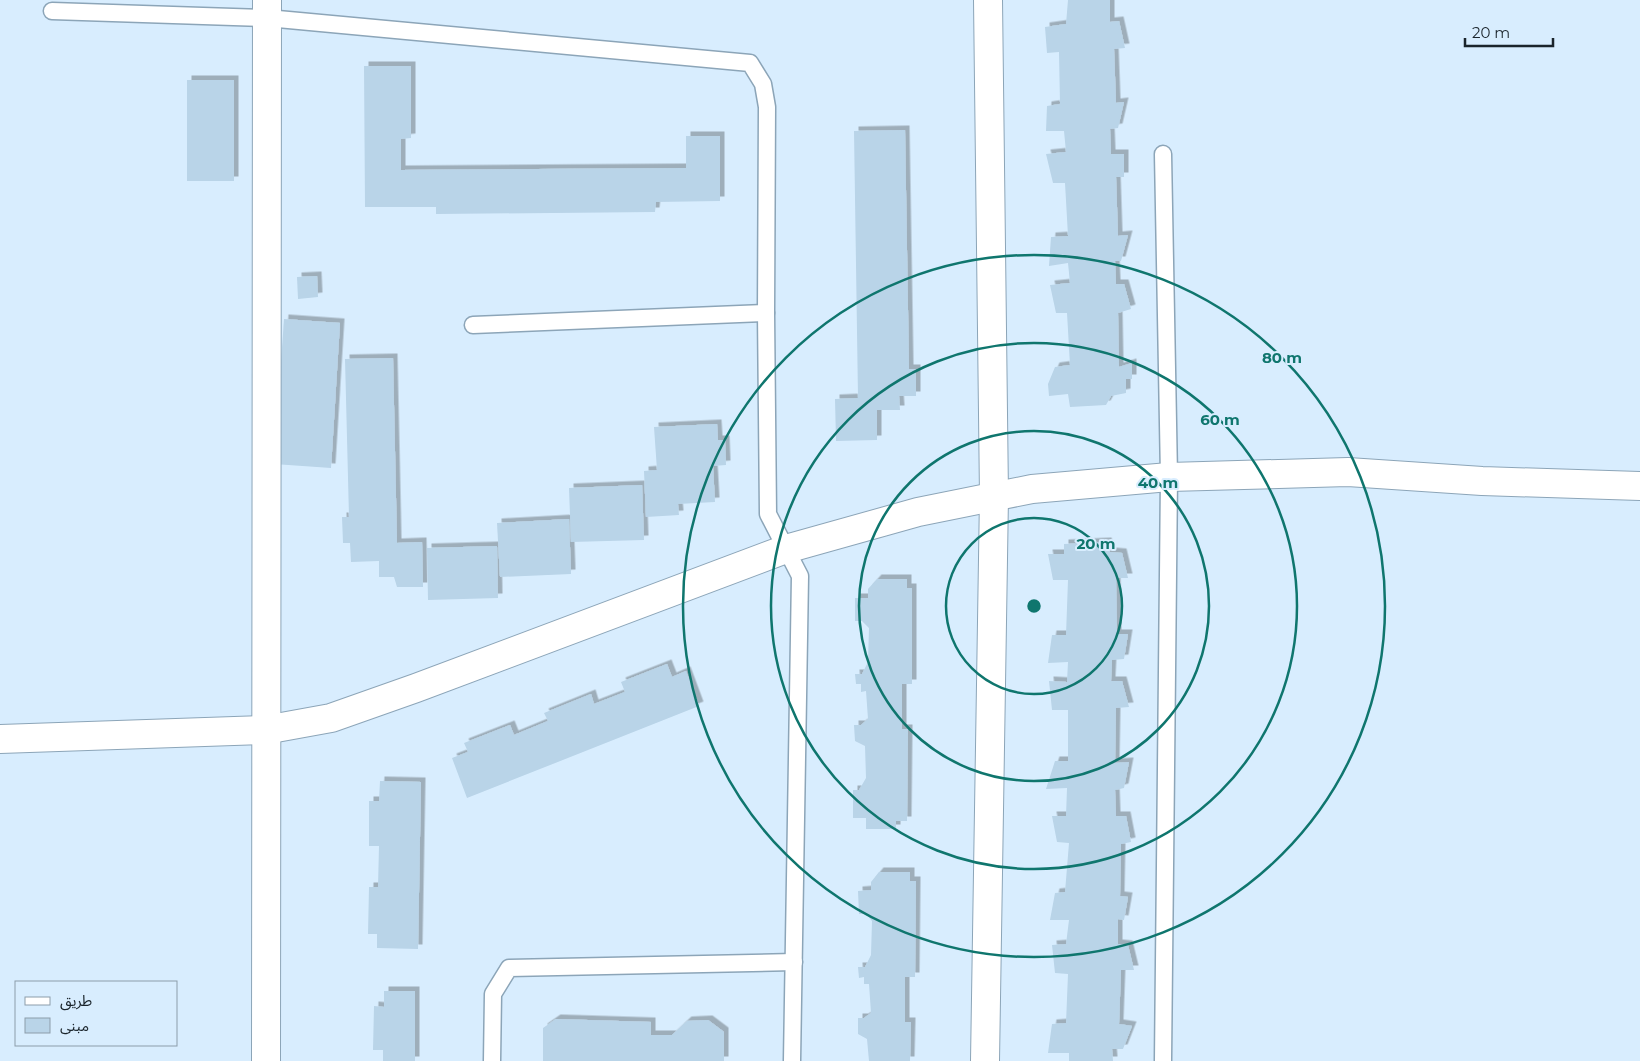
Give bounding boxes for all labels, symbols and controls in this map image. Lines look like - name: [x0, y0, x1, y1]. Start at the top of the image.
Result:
- scale bar: [1465, 15, 1552, 47]
- text: 20 m: [1472, 23, 1510, 42]
- text: 80 m: [1262, 348, 1302, 367]
- text: 60 m: [1200, 410, 1240, 429]
- text: 40 m: [1138, 473, 1178, 492]
- text: 20 m: [1076, 534, 1116, 553]
- centre of rings: [1025, 597, 1043, 615]
- legend: [15, 981, 178, 1046]
- text: طريق: [60, 991, 92, 1011]
- text: مبنى: [60, 1016, 89, 1035]

